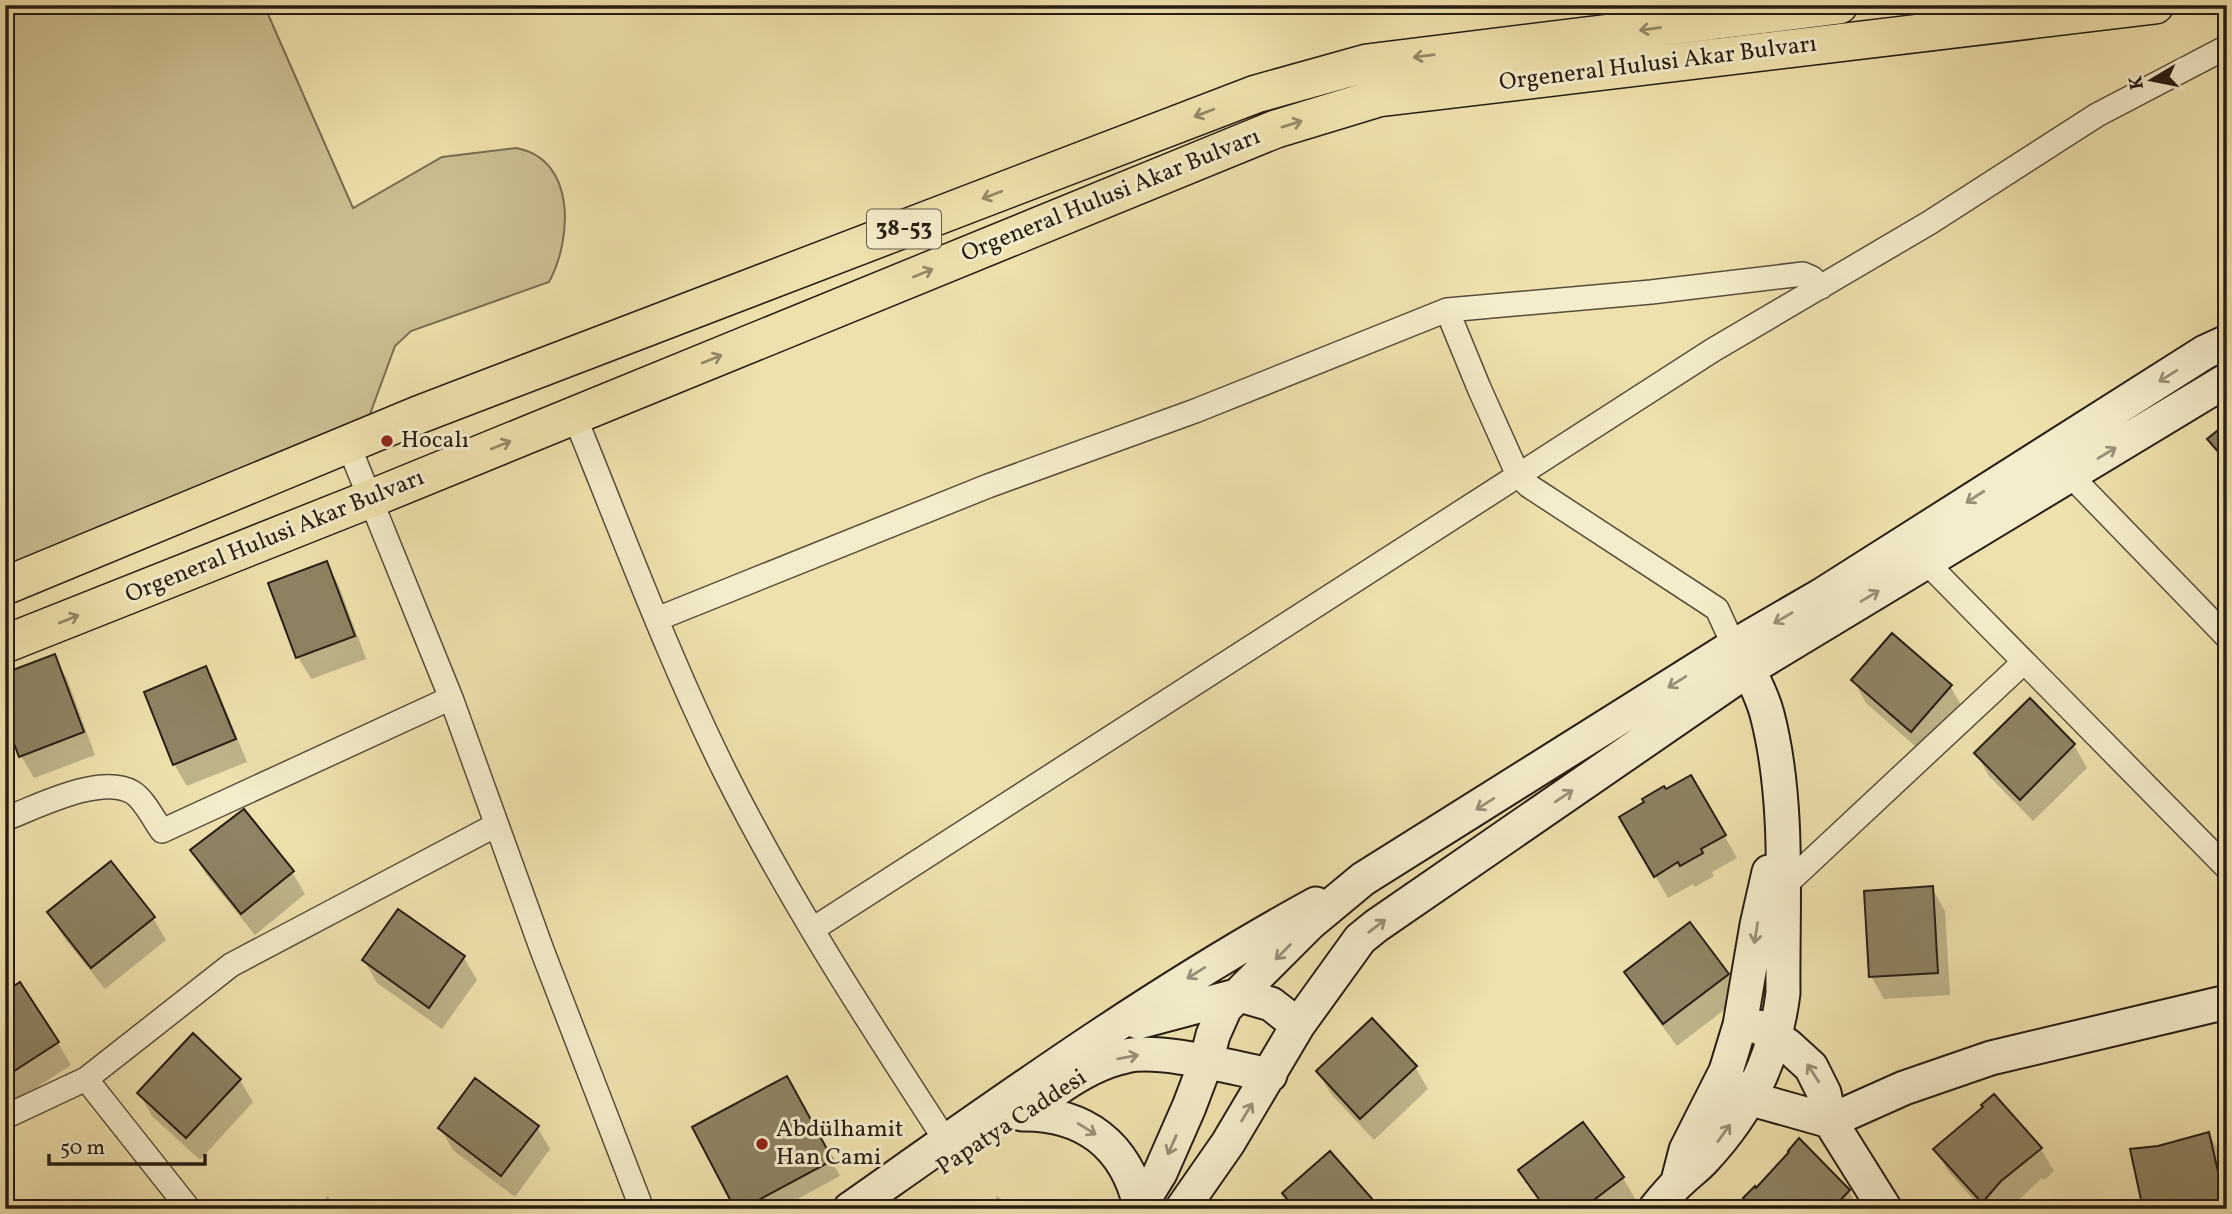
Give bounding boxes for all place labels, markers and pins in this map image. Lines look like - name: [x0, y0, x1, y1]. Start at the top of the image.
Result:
- place label: Hocalı: [401, 424, 469, 458]
- marker: Hocalı: [379, 433, 395, 449]
- place label: Abdülhamit Han Cami: [776, 1113, 903, 1175]
- marker: Abdülhamit Han Cami: [754, 1136, 770, 1152]

